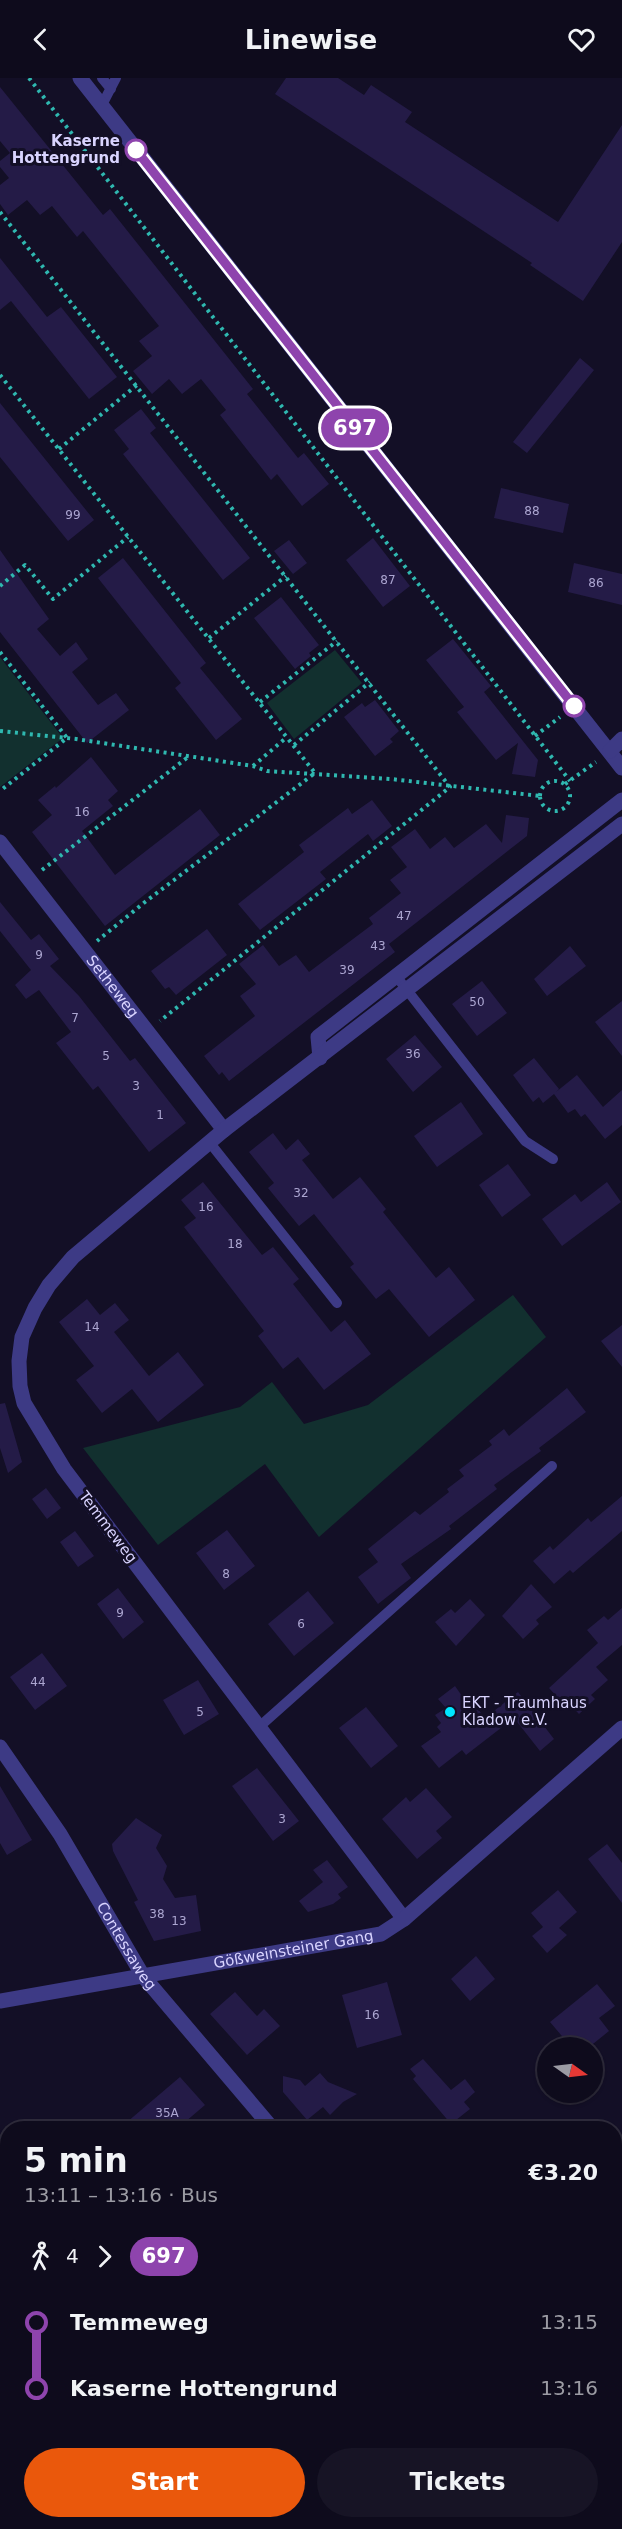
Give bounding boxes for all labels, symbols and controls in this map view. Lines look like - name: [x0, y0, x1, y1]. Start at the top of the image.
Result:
- icon: back: [24, 23, 57, 56]
- icon: heart: [565, 23, 598, 56]
- text: Linewise: [245, 24, 377, 55]
- place label: Kaserne Hottengrund: [12, 132, 120, 167]
- marker: Kaserne Hottengrund: [125, 139, 147, 161]
- line badge: 697: [320, 408, 389, 448]
- text: 697: [333, 416, 377, 440]
- house number: 88: [524, 504, 540, 518]
- house number: 99: [65, 508, 81, 522]
- house number: 87: [380, 573, 396, 587]
- house number: 86: [588, 576, 604, 590]
- unlabelled marker: [563, 695, 585, 717]
- house number: 16: [74, 805, 90, 819]
- house number: 47: [396, 909, 412, 923]
- house number: 43: [370, 939, 386, 953]
- house number: 9: [35, 948, 43, 962]
- street label: Setheweg: [82, 952, 142, 1021]
- house number: 39: [339, 963, 355, 977]
- house number: 50: [469, 995, 485, 1009]
- house number: 7: [71, 1011, 79, 1025]
- house number: 36: [405, 1047, 421, 1061]
- house number: 5: [102, 1049, 110, 1063]
- house number: 3: [132, 1079, 140, 1093]
- house number: 1: [156, 1108, 164, 1122]
- house number: 32: [293, 1186, 309, 1200]
- house number: 16: [198, 1200, 214, 1214]
- house number: 18: [227, 1237, 243, 1251]
- house number: 14: [84, 1320, 100, 1334]
- street label: Temmeweg: [75, 1487, 141, 1566]
- house number: 8: [222, 1567, 230, 1581]
- house number: 9: [116, 1606, 124, 1620]
- house number: 6: [297, 1617, 305, 1631]
- house number: 44: [30, 1675, 46, 1689]
- place label: EKT - Traumhaus Kladow e.V.: [462, 1694, 587, 1729]
- house number: 5: [196, 1705, 204, 1719]
- marker: EKT - Traumhaus Kladow e.V.: [443, 1705, 457, 1719]
- house number: 3: [278, 1812, 286, 1826]
- street label: Contessaweg: [93, 1899, 160, 1994]
- house number: 38: [149, 1907, 165, 1921]
- house number: 13: [171, 1914, 187, 1928]
- street label: Gößweinsteiner Gang: [212, 1926, 375, 1972]
- house number: 16: [364, 2008, 380, 2022]
- north arrow: [537, 2037, 603, 2103]
- map controls: [537, 2037, 603, 2103]
- house number: 35A: [155, 2106, 180, 2120]
- text: 5 min: [24, 2141, 128, 2180]
- text: €3.20: [528, 2160, 598, 2185]
- text: 13:11 – 13:16 · Bus: [24, 2183, 218, 2207]
- icon: walk: [24, 2240, 57, 2273]
- icon: forward: [88, 2240, 121, 2273]
- text: 4: [66, 2244, 79, 2268]
- text: 697: [142, 2244, 186, 2268]
- text: Temmeweg: [70, 2310, 209, 2335]
- text: 13:15: [540, 2310, 598, 2334]
- text: Kaserne Hottengrund: [70, 2376, 338, 2401]
- text: 13:16: [540, 2376, 598, 2400]
- button: Start: [24, 2448, 305, 2517]
- button: Tickets: [317, 2448, 598, 2517]

